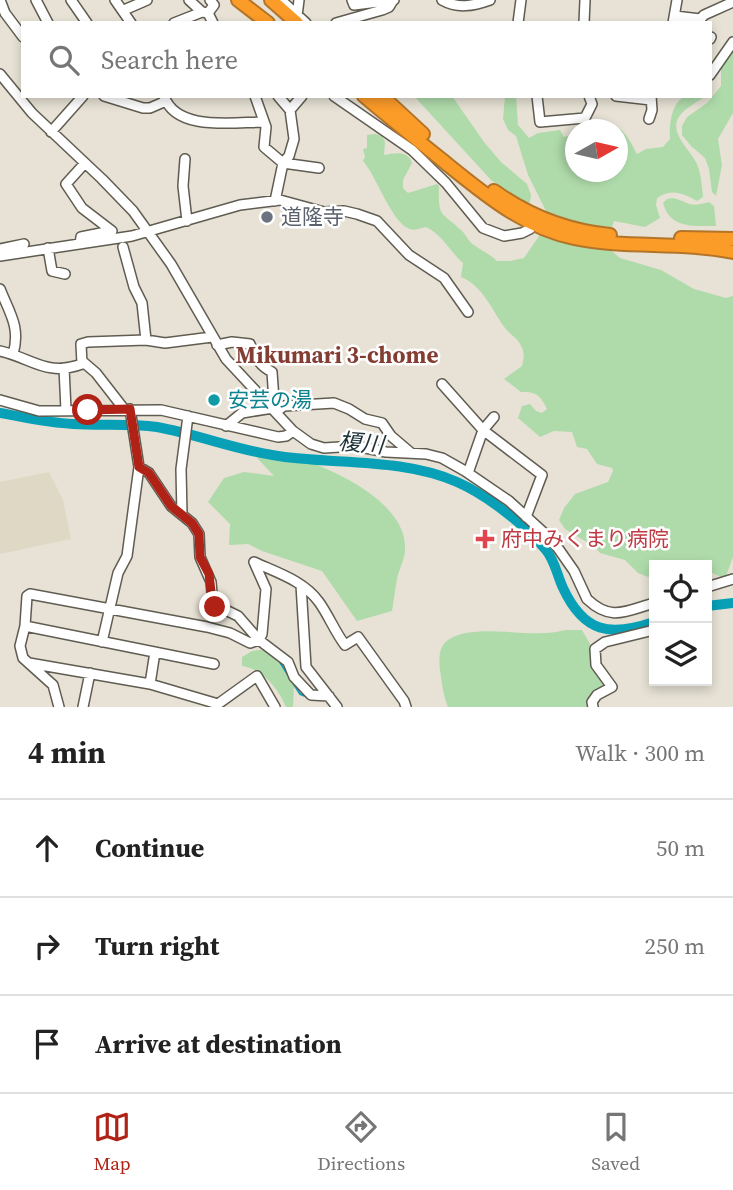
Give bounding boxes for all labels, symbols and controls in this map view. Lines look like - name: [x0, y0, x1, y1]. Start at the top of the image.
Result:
- search box: [21, 21, 712, 98]
- icon: search: [45, 41, 83, 79]
- text: Search here: [101, 42, 238, 78]
- north arrow: [565, 119, 628, 182]
- place label: 道隆寺: [281, 202, 344, 231]
- marker: 道隆寺: [259, 209, 275, 225]
- district label: Mikumari 3-chome: [236, 339, 438, 371]
- place label: 安芸の湯: [228, 385, 312, 414]
- marker: 安芸の湯: [206, 392, 222, 408]
- route start: [72, 394, 103, 425]
- water label: 榎川: [337, 425, 388, 461]
- place label: 府中みくまり病院: [501, 524, 669, 553]
- marker: 府中みくまり病院: [475, 529, 495, 549]
- map controls: [649, 560, 712, 686]
- button: locate: [649, 560, 712, 623]
- route end: [199, 591, 230, 622]
- button: layers: [649, 623, 712, 686]
- text: 4 min: [28, 732, 106, 773]
- text: Walk · 300 m: [575, 737, 705, 769]
- icon: ahead: [28, 829, 66, 867]
- text: Continue: [95, 830, 204, 866]
- text: 50 m: [656, 832, 705, 864]
- icon: right: [28, 927, 66, 965]
- text: Turn right: [95, 928, 219, 964]
- text: 250 m: [644, 930, 705, 962]
- icon: arrive: [28, 1025, 66, 1063]
- text: Arrive at destination: [95, 1026, 342, 1062]
- tab: Map: [93, 1108, 131, 1176]
- tab: Directions: [317, 1108, 405, 1176]
- tab: Saved: [591, 1108, 640, 1176]

